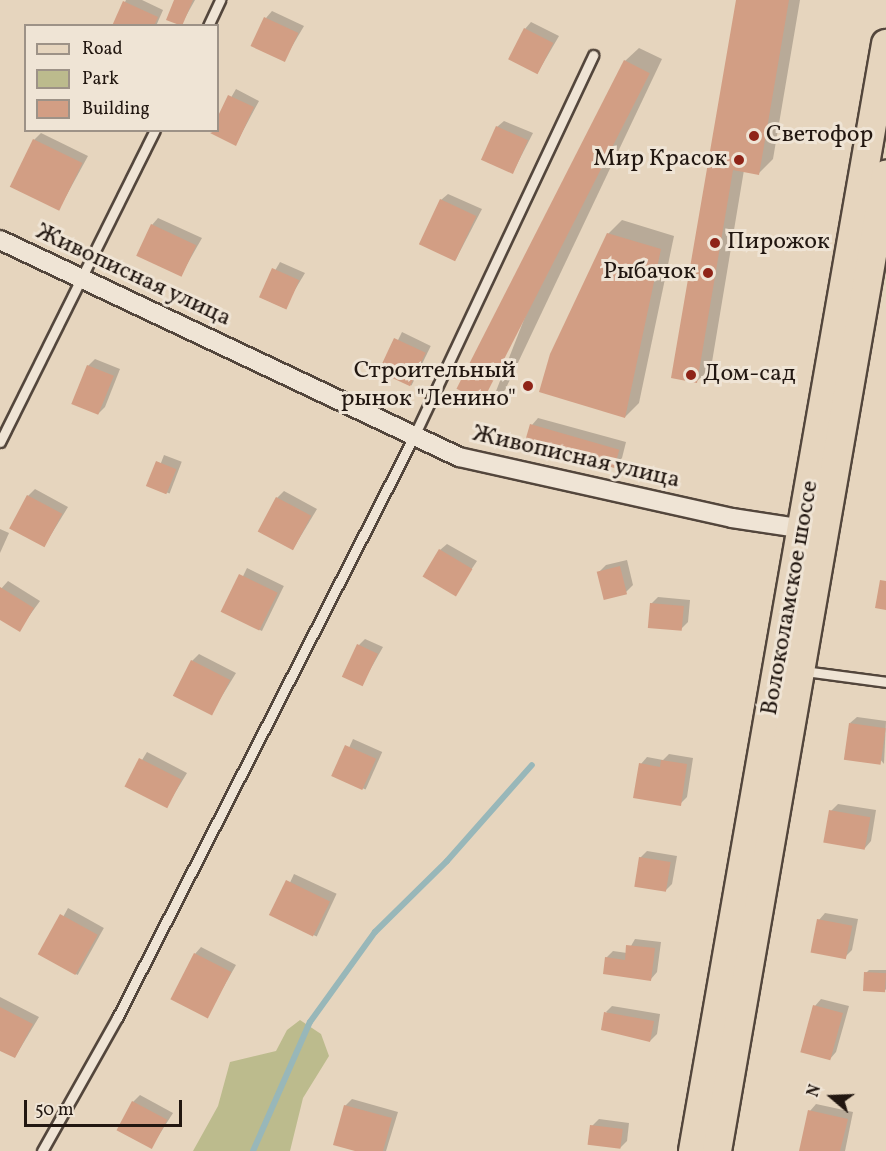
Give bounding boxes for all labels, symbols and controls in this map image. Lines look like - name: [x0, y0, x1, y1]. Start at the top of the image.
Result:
- legend: [24, 24, 219, 132]
- text: Road: [82, 37, 123, 62]
- text: Park: [82, 67, 119, 92]
- text: Building: [82, 97, 150, 122]
- place label: Светофор: [766, 122, 873, 150]
- marker: Светофор: [747, 129, 761, 143]
- place label: Мир Красок: [593, 146, 727, 174]
- marker: Мир Красок: [732, 153, 746, 167]
- street label: Живописная улица: [30, 218, 236, 334]
- place label: Пирожок: [727, 229, 830, 257]
- marker: Пирожок: [708, 236, 722, 250]
- place label: Рыбачок: [603, 259, 696, 287]
- marker: Рыбачок: [701, 266, 715, 280]
- place label: Строительный рынок "Ленино": [341, 358, 516, 414]
- place label: Дом-сад: [703, 361, 796, 389]
- marker: Дом-сад: [684, 368, 698, 382]
- marker: Строительный рынок "Ленино": [521, 379, 535, 393]
- street label: Живописная улица: [469, 420, 683, 496]
- street label: Волоколамское шоссе: [756, 478, 826, 718]
- north arrow: [802, 1067, 862, 1127]
- text: N: [803, 1082, 827, 1100]
- scale bar: [27, 1088, 184, 1126]
- text: 50 m: [35, 1098, 74, 1123]

